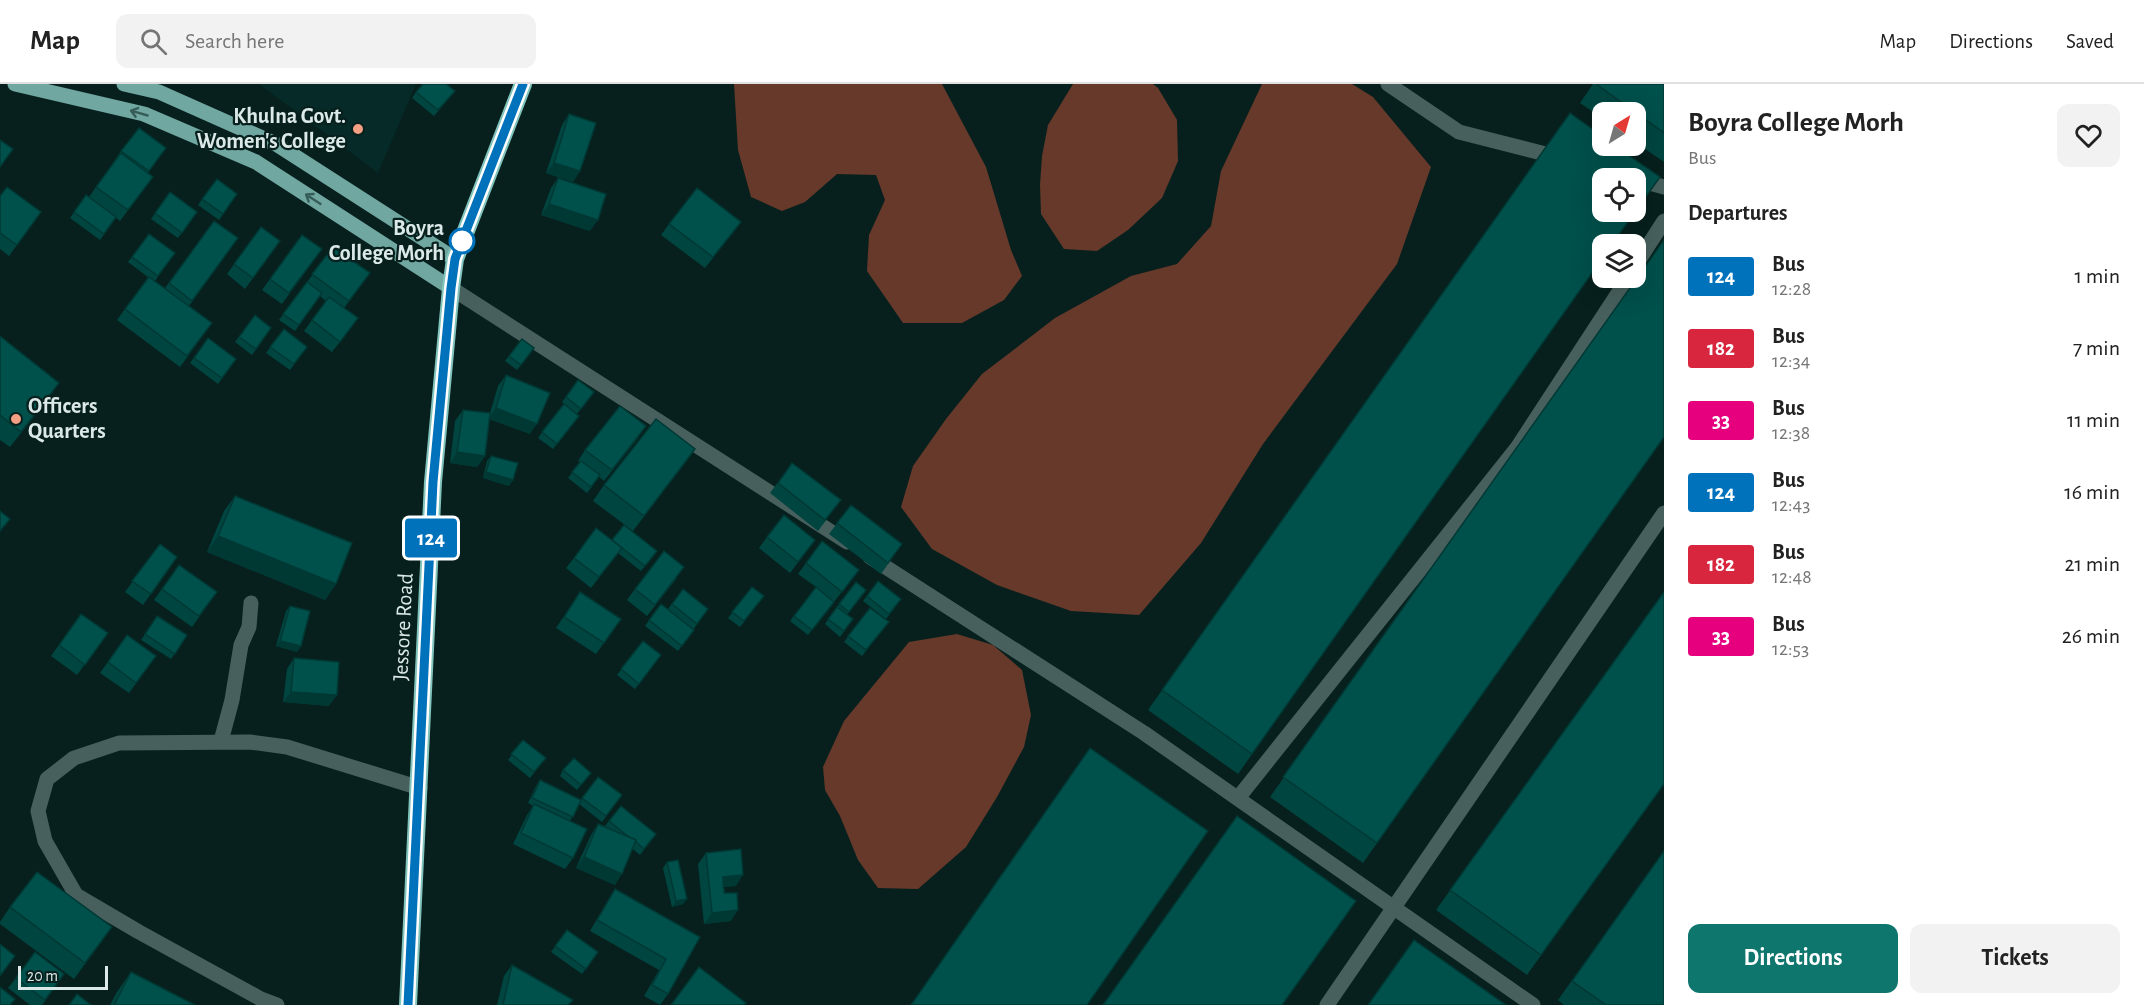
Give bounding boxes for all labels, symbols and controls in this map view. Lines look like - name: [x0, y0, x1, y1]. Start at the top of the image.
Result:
- search box: [116, 14, 536, 68]
- icon: search: [137, 25, 170, 58]
- text: Map: [30, 27, 80, 55]
- text: Search here: [185, 30, 284, 52]
- text: Map: [1880, 31, 1916, 52]
- text: Directions: [1949, 31, 2033, 52]
- text: Saved: [2066, 31, 2114, 52]
- north arrow: [1592, 102, 1646, 156]
- map controls: [1592, 102, 1646, 288]
- button: heart: [2057, 104, 2120, 167]
- place label: Khulna Govt. Women's College: [197, 105, 346, 152]
- one-way arrow: [130, 107, 149, 118]
- text: Boyra College Morh: [1688, 109, 1904, 137]
- marker: Khulna Govt. Women's College: [351, 122, 365, 136]
- text: Bus: [1688, 148, 1716, 168]
- button: locate: [1592, 168, 1646, 222]
- one-way arrow: [305, 193, 322, 206]
- text: Departures: [1688, 202, 1788, 224]
- place label: Boyra College Morh: [329, 217, 444, 264]
- marker: Boyra College Morh: [449, 228, 475, 254]
- button: layers: [1592, 234, 1646, 288]
- text: Bus: [1772, 253, 1805, 275]
- text: 1 min: [2075, 265, 2120, 287]
- text: 124: [1707, 266, 1735, 287]
- text: 12:28: [1772, 279, 1811, 299]
- text: Bus: [1772, 325, 1805, 347]
- text: 7 min: [2073, 337, 2120, 359]
- text: 182: [1707, 338, 1735, 359]
- text: 12:34: [1772, 351, 1810, 371]
- place label: Officers Quarters: [28, 395, 106, 443]
- text: Bus: [1772, 397, 1805, 419]
- text: 11 min: [2067, 409, 2120, 431]
- text: 33: [1712, 410, 1730, 431]
- marker: Officers Quarters: [9, 412, 23, 426]
- text: 12:38: [1772, 423, 1810, 443]
- text: Bus: [1772, 469, 1805, 491]
- text: 16 min: [2064, 481, 2120, 503]
- text: 124: [1707, 482, 1735, 503]
- text: 12:43: [1772, 495, 1810, 515]
- line badge: 124: [396, 518, 466, 558]
- text: 124: [417, 528, 445, 549]
- text: Bus: [1772, 541, 1805, 563]
- text: 21 min: [2065, 553, 2120, 575]
- text: 182: [1707, 554, 1735, 575]
- text: 12:48: [1772, 567, 1812, 587]
- street label: Jessore Road: [389, 572, 417, 682]
- text: Bus: [1772, 613, 1805, 635]
- text: 26 min: [2062, 625, 2120, 647]
- text: 33: [1712, 626, 1730, 647]
- text: 12:53: [1772, 639, 1809, 659]
- button: Directions: [1688, 924, 1898, 993]
- button: Tickets: [1910, 924, 2120, 993]
- scale bar: [18, 963, 108, 990]
- text: 20 m: [27, 968, 58, 984]

